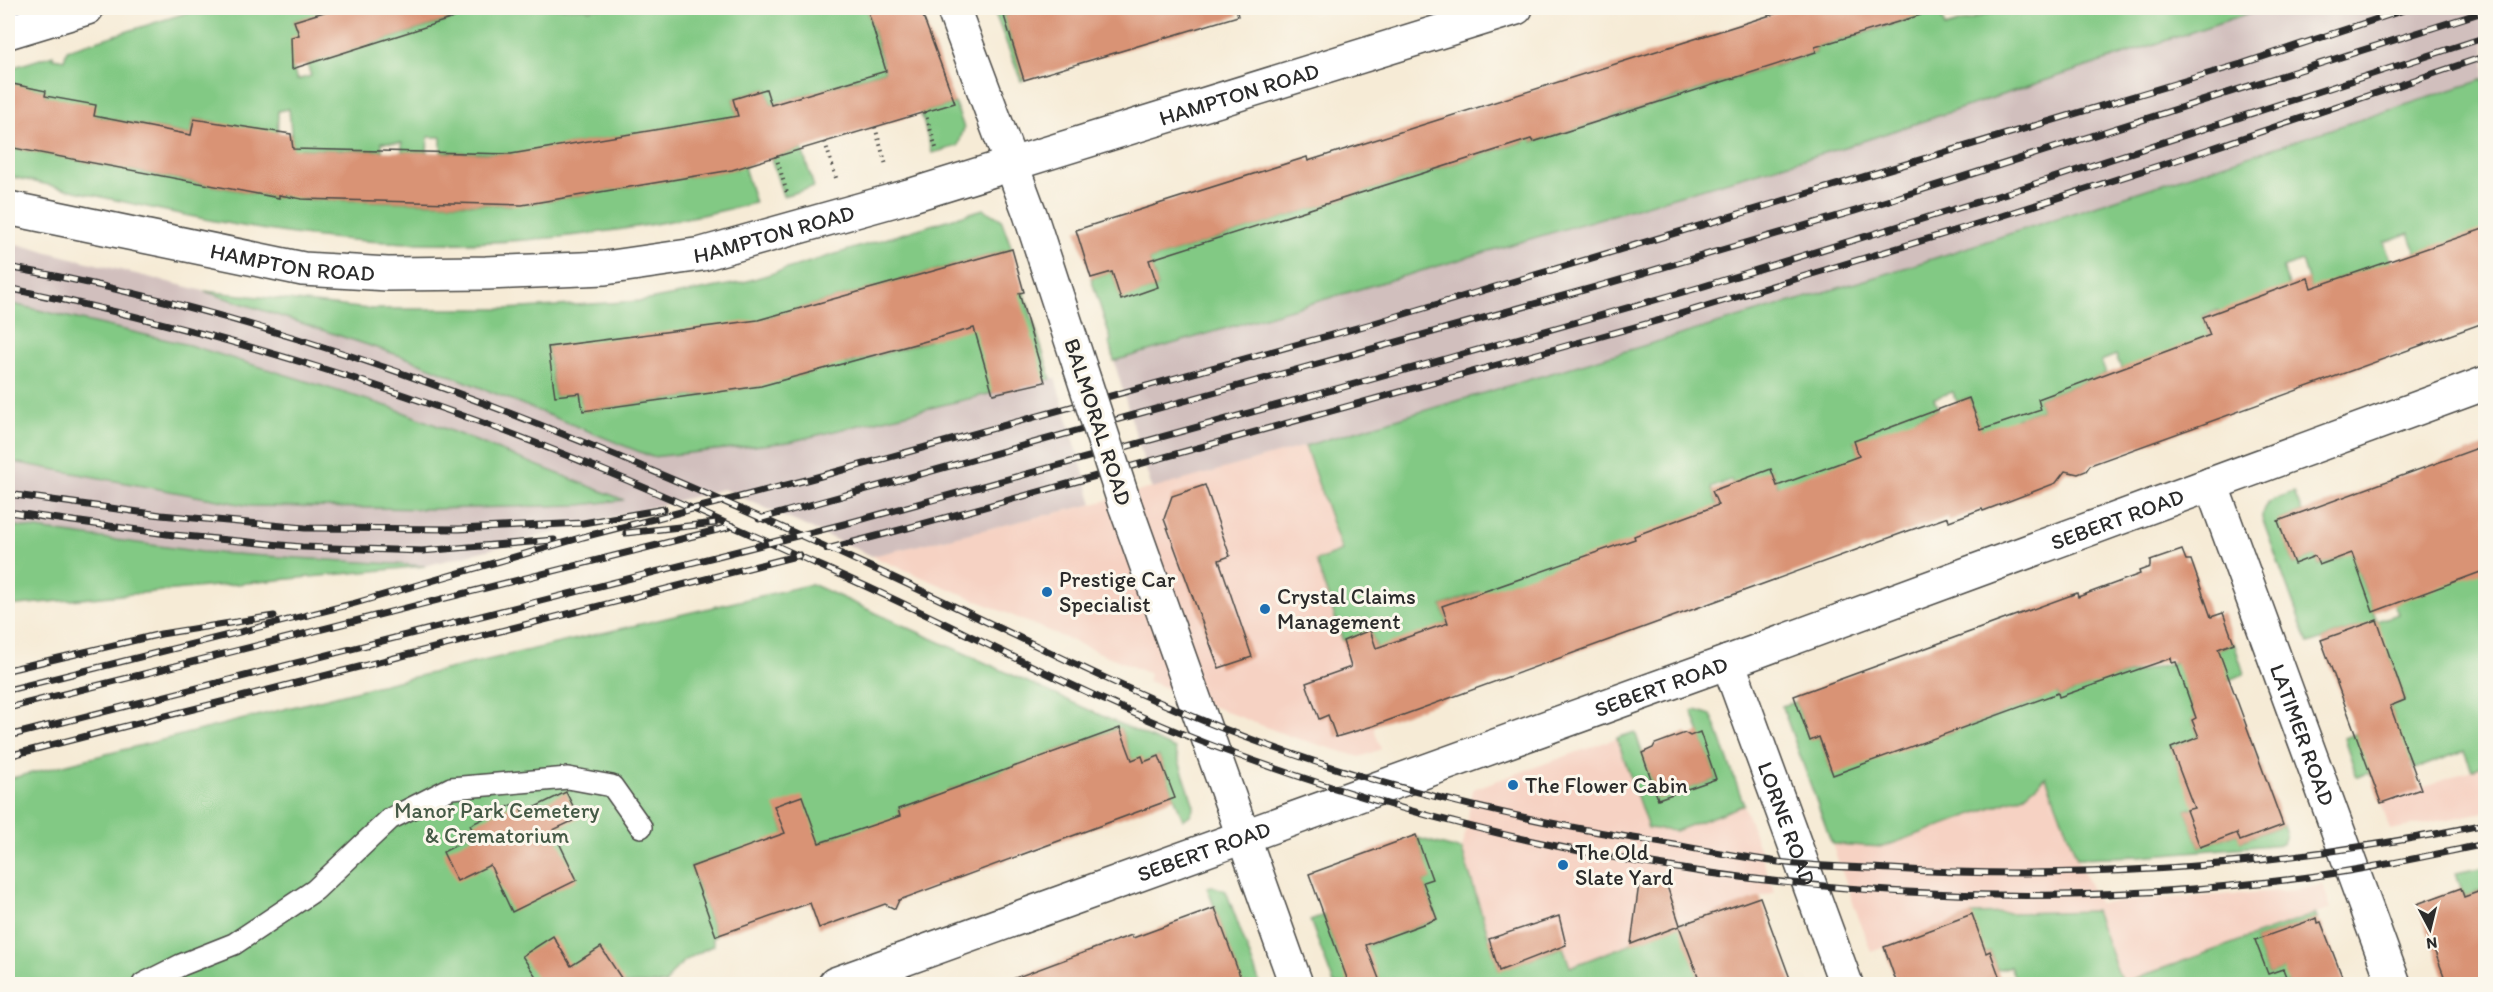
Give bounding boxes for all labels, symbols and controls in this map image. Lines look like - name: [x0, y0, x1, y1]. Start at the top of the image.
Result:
- street label: HAMPTON ROAD: [1156, 56, 1322, 131]
- street label: HAMPTON ROAD: [692, 198, 857, 269]
- street label: HAMPTON ROAD: [208, 237, 375, 287]
- street label: BALMORAL ROAD: [1058, 335, 1138, 509]
- street label: SEBERT ROAD: [2047, 482, 2187, 556]
- place label: Prestige Car Specialist: [1059, 566, 1176, 618]
- place label: Crystal Claims Management: [1277, 583, 1416, 635]
- marker: Prestige Car Specialist: [1040, 585, 1054, 599]
- marker: Crystal Claims Management: [1258, 602, 1272, 616]
- street label: SEBERT ROAD: [1591, 650, 1731, 723]
- street label: LATIMER ROAD: [2264, 660, 2341, 809]
- street label: LORNE ROAD: [1752, 758, 1822, 889]
- place label: The Flower Cabin: [1525, 772, 1688, 799]
- marker: The Flower Cabin: [1506, 778, 1520, 792]
- park label: Manor Park Cemetery & Crematorium: [394, 797, 600, 849]
- street label: SEBERT ROAD: [1133, 815, 1274, 887]
- place label: The Old Slate Yard: [1575, 839, 1674, 891]
- marker: The Old Slate Yard: [1556, 858, 1570, 872]
- north arrow: [2400, 899, 2460, 959]
- text: N: [2425, 933, 2438, 953]

